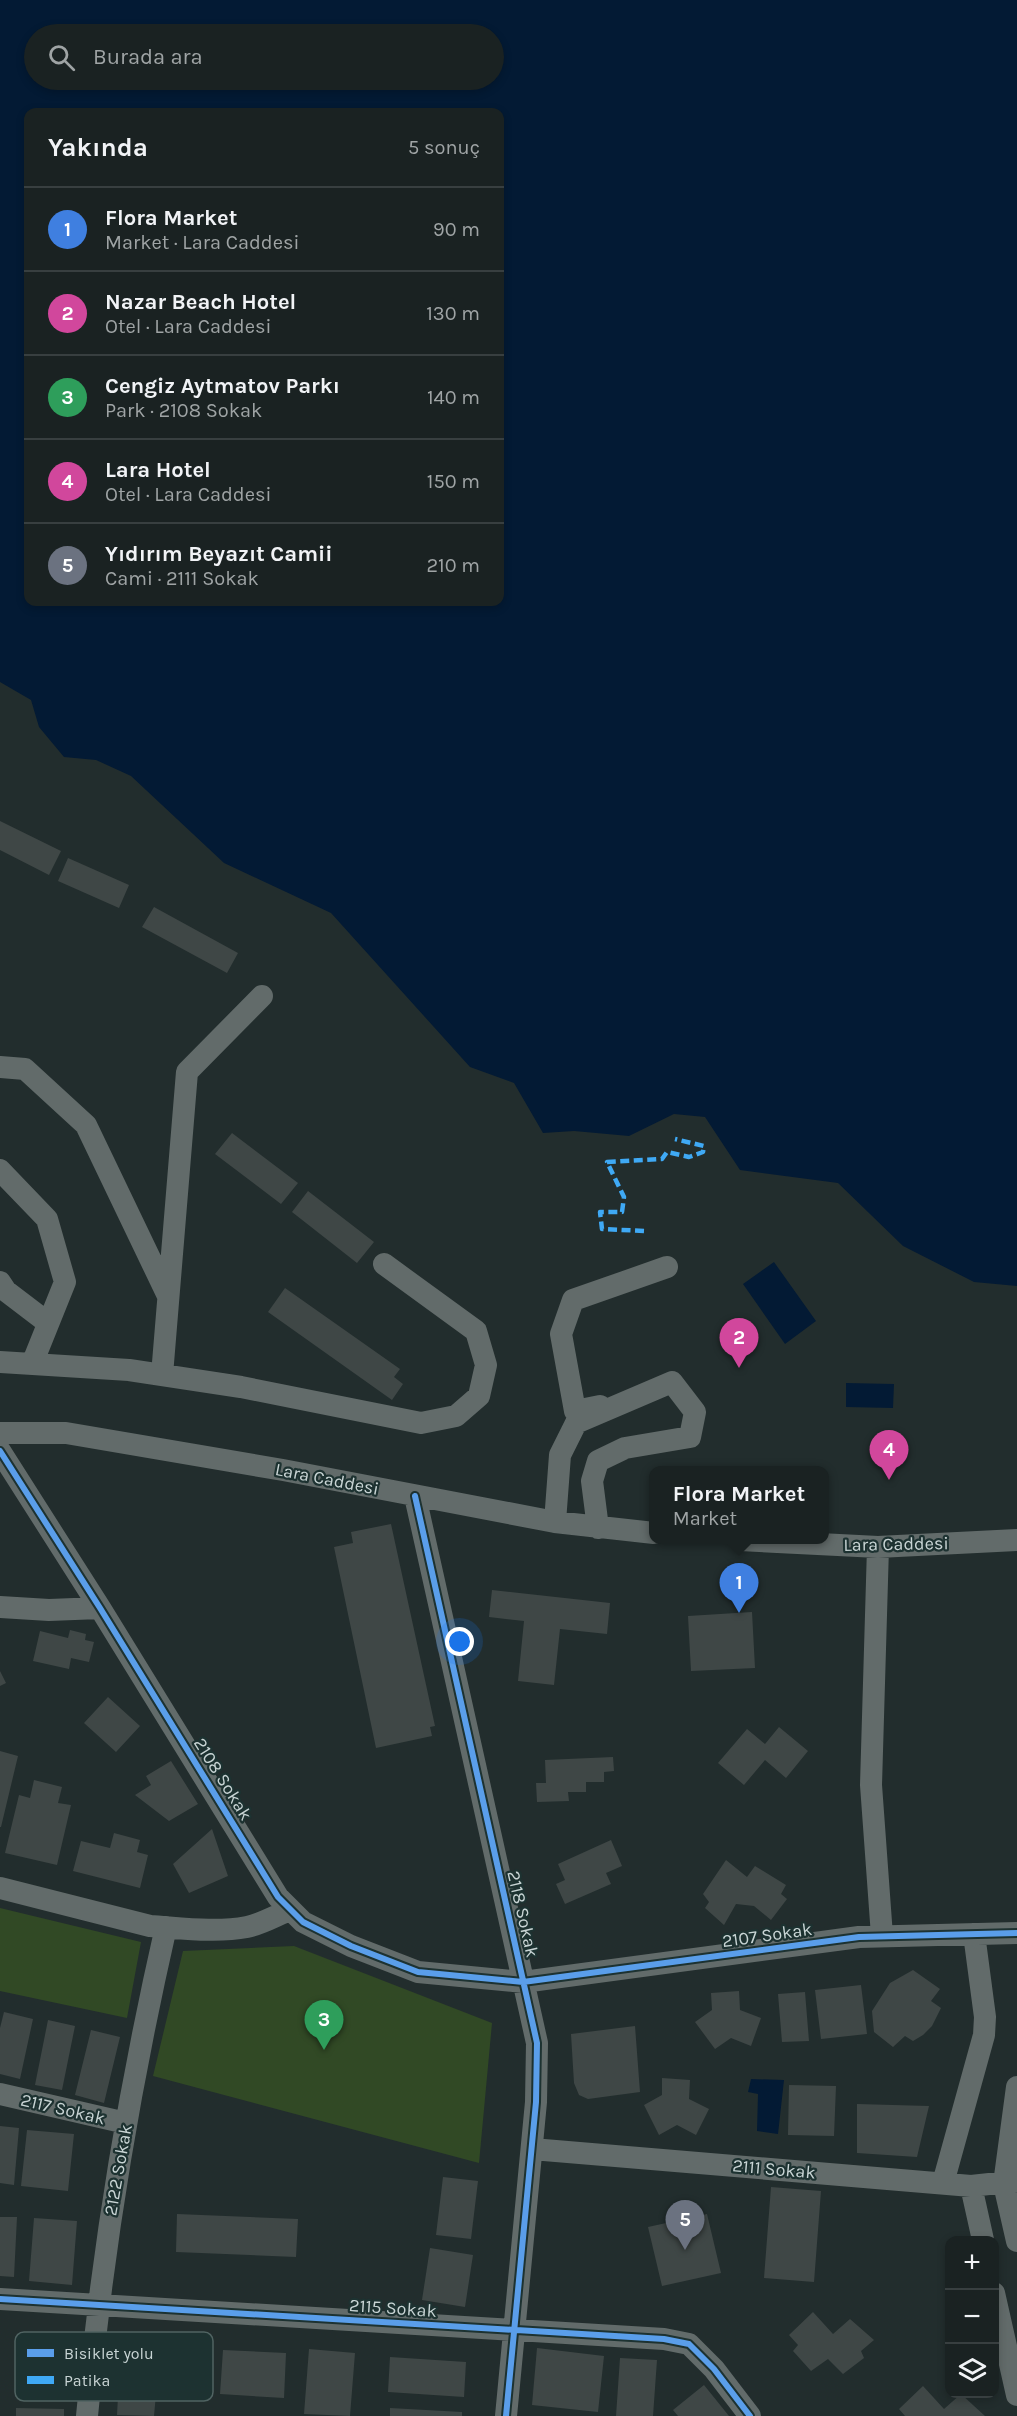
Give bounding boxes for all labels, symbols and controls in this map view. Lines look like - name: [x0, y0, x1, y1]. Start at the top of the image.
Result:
- search box: [24, 24, 504, 90]
- icon: search: [45, 41, 78, 74]
- text: Burada ara: [93, 44, 203, 70]
- text: Yakında: [48, 132, 148, 163]
- text: 5 sonuç: [408, 136, 480, 159]
- text: Flora Market: [105, 205, 237, 231]
- text: 1: [64, 218, 71, 241]
- text: 90 m: [433, 218, 480, 241]
- text: Market · Lara Caddesi: [105, 231, 299, 254]
- text: Nazar Beach Hotel: [105, 289, 296, 315]
- text: 2: [61, 302, 74, 325]
- text: 130 m: [426, 302, 480, 325]
- text: Otel · Lara Caddesi: [105, 315, 271, 338]
- text: Cengiz Aytmatov Parkı: [105, 373, 340, 399]
- text: 3: [61, 386, 74, 409]
- text: 140 m: [427, 386, 480, 409]
- text: Park · 2108 Sokak: [105, 399, 262, 422]
- text: Lara Hotel: [105, 457, 211, 483]
- text: 4: [62, 470, 73, 493]
- text: 150 m: [427, 470, 480, 493]
- text: Otel · Lara Caddesi: [105, 483, 271, 506]
- text: Yıdırım Beyazıt Camii: [105, 541, 332, 567]
- text: 5: [62, 554, 73, 577]
- text: 210 m: [426, 554, 480, 577]
- text: Cami · 2111 Sokak: [105, 567, 259, 590]
- pin: 2: [720, 1318, 758, 1368]
- pin: 4: [870, 1430, 908, 1480]
- street label: Lara Caddesi: [273, 1458, 381, 1500]
- popup: [649, 1466, 829, 1544]
- text: Flora Market: [673, 1481, 805, 1507]
- text: Market: [673, 1507, 737, 1530]
- street label: Lara Caddesi: [843, 1532, 949, 1556]
- pin: 1: [720, 1564, 758, 1613]
- your location: [445, 1627, 474, 1656]
- street label: 2108 Sokak: [189, 1734, 257, 1824]
- street label: 2118 Sokak: [502, 1868, 544, 1960]
- street label: 2107 Sokak: [721, 1918, 813, 1952]
- pin: 3: [304, 2000, 344, 2050]
- street label: 2117 Sokak: [19, 2089, 107, 2129]
- street label: 2122 Sokak: [99, 2123, 137, 2217]
- street label: 2111 Sokak: [731, 2154, 817, 2184]
- pin: 5: [666, 2200, 704, 2250]
- map controls: [945, 2236, 999, 2398]
- button: +: [945, 2236, 999, 2290]
- button: −: [945, 2290, 999, 2344]
- street label: 2115 Sokak: [348, 2294, 438, 2322]
- legend: [15, 2332, 213, 2401]
- text: Bisiklet yolu: [64, 2344, 154, 2363]
- button: layers: [945, 2344, 999, 2398]
- text: Patika: [64, 2371, 110, 2390]

